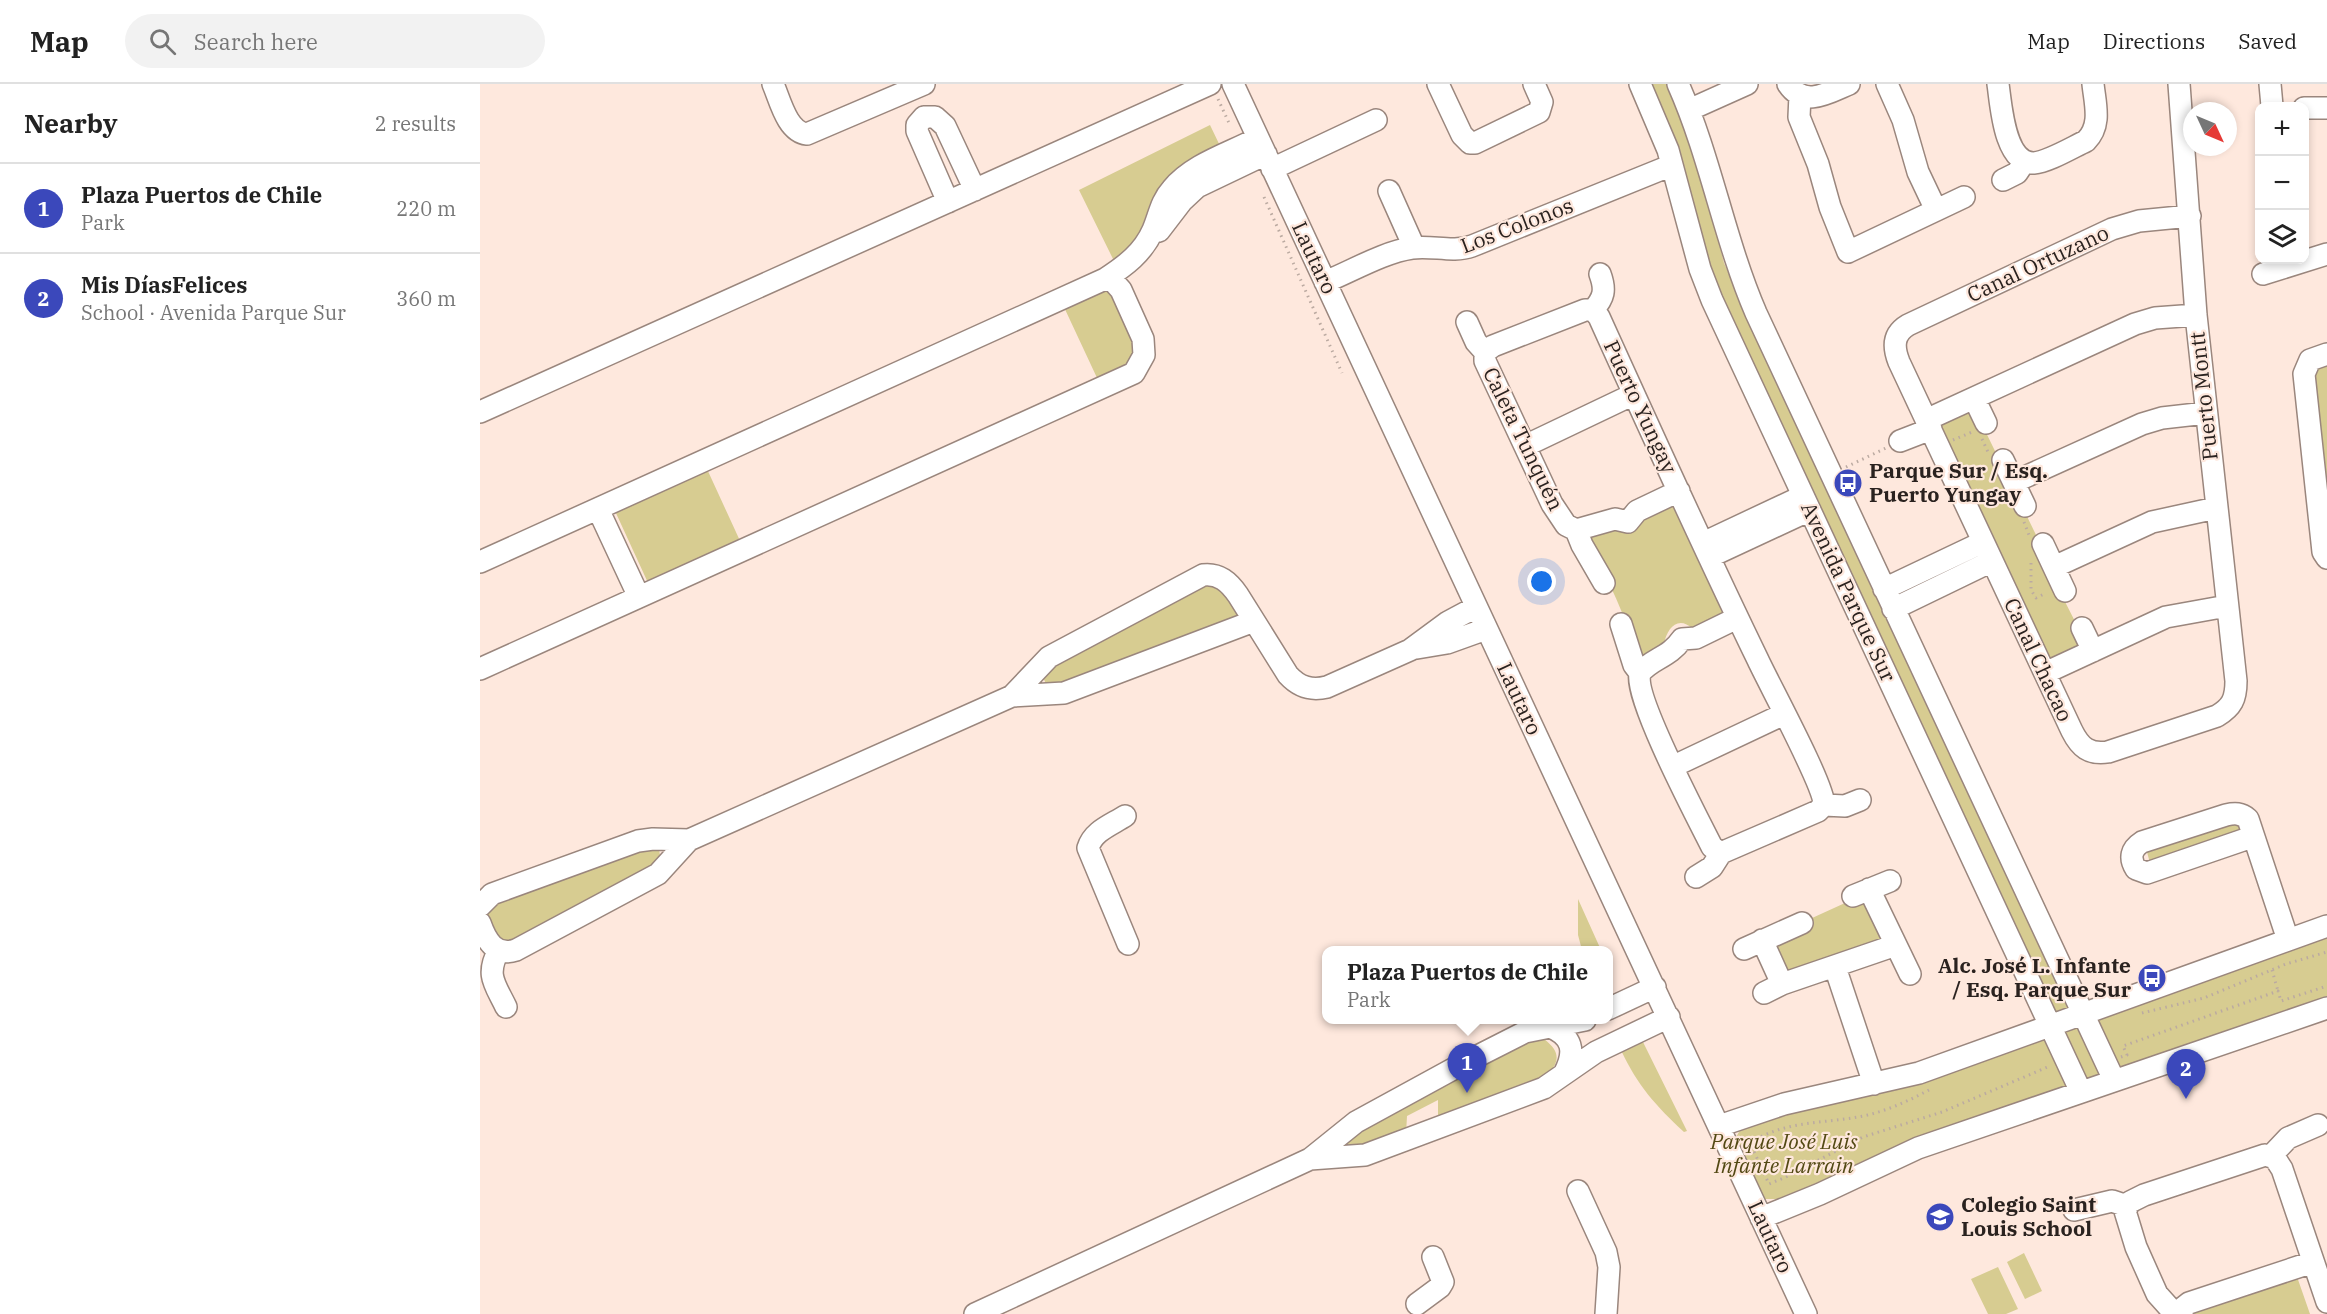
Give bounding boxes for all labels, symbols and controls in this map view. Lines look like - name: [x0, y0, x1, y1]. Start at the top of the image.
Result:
- search box: [125, 14, 545, 68]
- text: Map: [30, 23, 89, 60]
- icon: search: [146, 25, 179, 58]
- text: Search here: [194, 27, 318, 56]
- text: Map: [2027, 27, 2070, 55]
- text: Directions: [2103, 27, 2205, 55]
- text: Saved: [2238, 27, 2297, 55]
- north arrow: [2183, 102, 2237, 156]
- map controls: [2255, 102, 2309, 264]
- button: +: [2255, 102, 2309, 156]
- text: Nearby: [24, 106, 118, 140]
- text: 2 results: [375, 110, 456, 137]
- button: −: [2255, 156, 2309, 210]
- text: Plaza Puertos de Chile: [81, 180, 322, 209]
- street label: Los Colonos: [1456, 191, 1577, 259]
- text: 1: [38, 195, 50, 222]
- text: 220 m: [396, 195, 456, 222]
- text: Park: [81, 209, 125, 236]
- button: layers: [2255, 210, 2309, 264]
- street label: Lautaro: [1286, 217, 1344, 298]
- street label: Canal Ortuzano: [1962, 218, 2113, 308]
- text: Mis DíasFelices: [81, 270, 247, 299]
- text: 2: [38, 285, 50, 312]
- text: 360 m: [396, 285, 456, 312]
- text: School · Avenida Parque Sur: [81, 299, 346, 326]
- street label: Puerto Montt: [2182, 330, 2224, 462]
- street label: Puerto Yungay: [1598, 336, 1684, 478]
- street label: Caleta Tunquén: [1477, 362, 1571, 515]
- place label: Parque Sur / Esq. Puerto Yungay: [1869, 456, 2048, 508]
- bus stop icon: Parque Sur / Esq. Puerto Yungay: [1832, 467, 1864, 499]
- street label: Avenida Parque Sur: [1795, 497, 1903, 687]
- your location: [1527, 567, 1556, 596]
- street label: Canal Chacao: [1998, 593, 2080, 726]
- street label: Lautaro: [1491, 658, 1549, 739]
- popup: [1322, 946, 1613, 1024]
- place label: Alc. José L. Infante / Esq. Parque Sur: [1938, 951, 2132, 1003]
- text: Plaza Puertos de Chile: [1347, 957, 1588, 986]
- bus stop icon: Alc. José L. Infante / Esq. Parque Sur: [2136, 962, 2168, 994]
- text: Park: [1347, 986, 1391, 1013]
- pin: 1: [1448, 1044, 1486, 1093]
- pin: 2: [2166, 1050, 2206, 1099]
- park label: Parque José Luis Infante Larrain: [1709, 1127, 1858, 1179]
- place label: Colegio Saint Louis School: [1961, 1190, 2096, 1242]
- street label: Lautaro: [1742, 1196, 1800, 1277]
- school or university icon: Colegio Saint Louis School: [1924, 1201, 1956, 1233]

